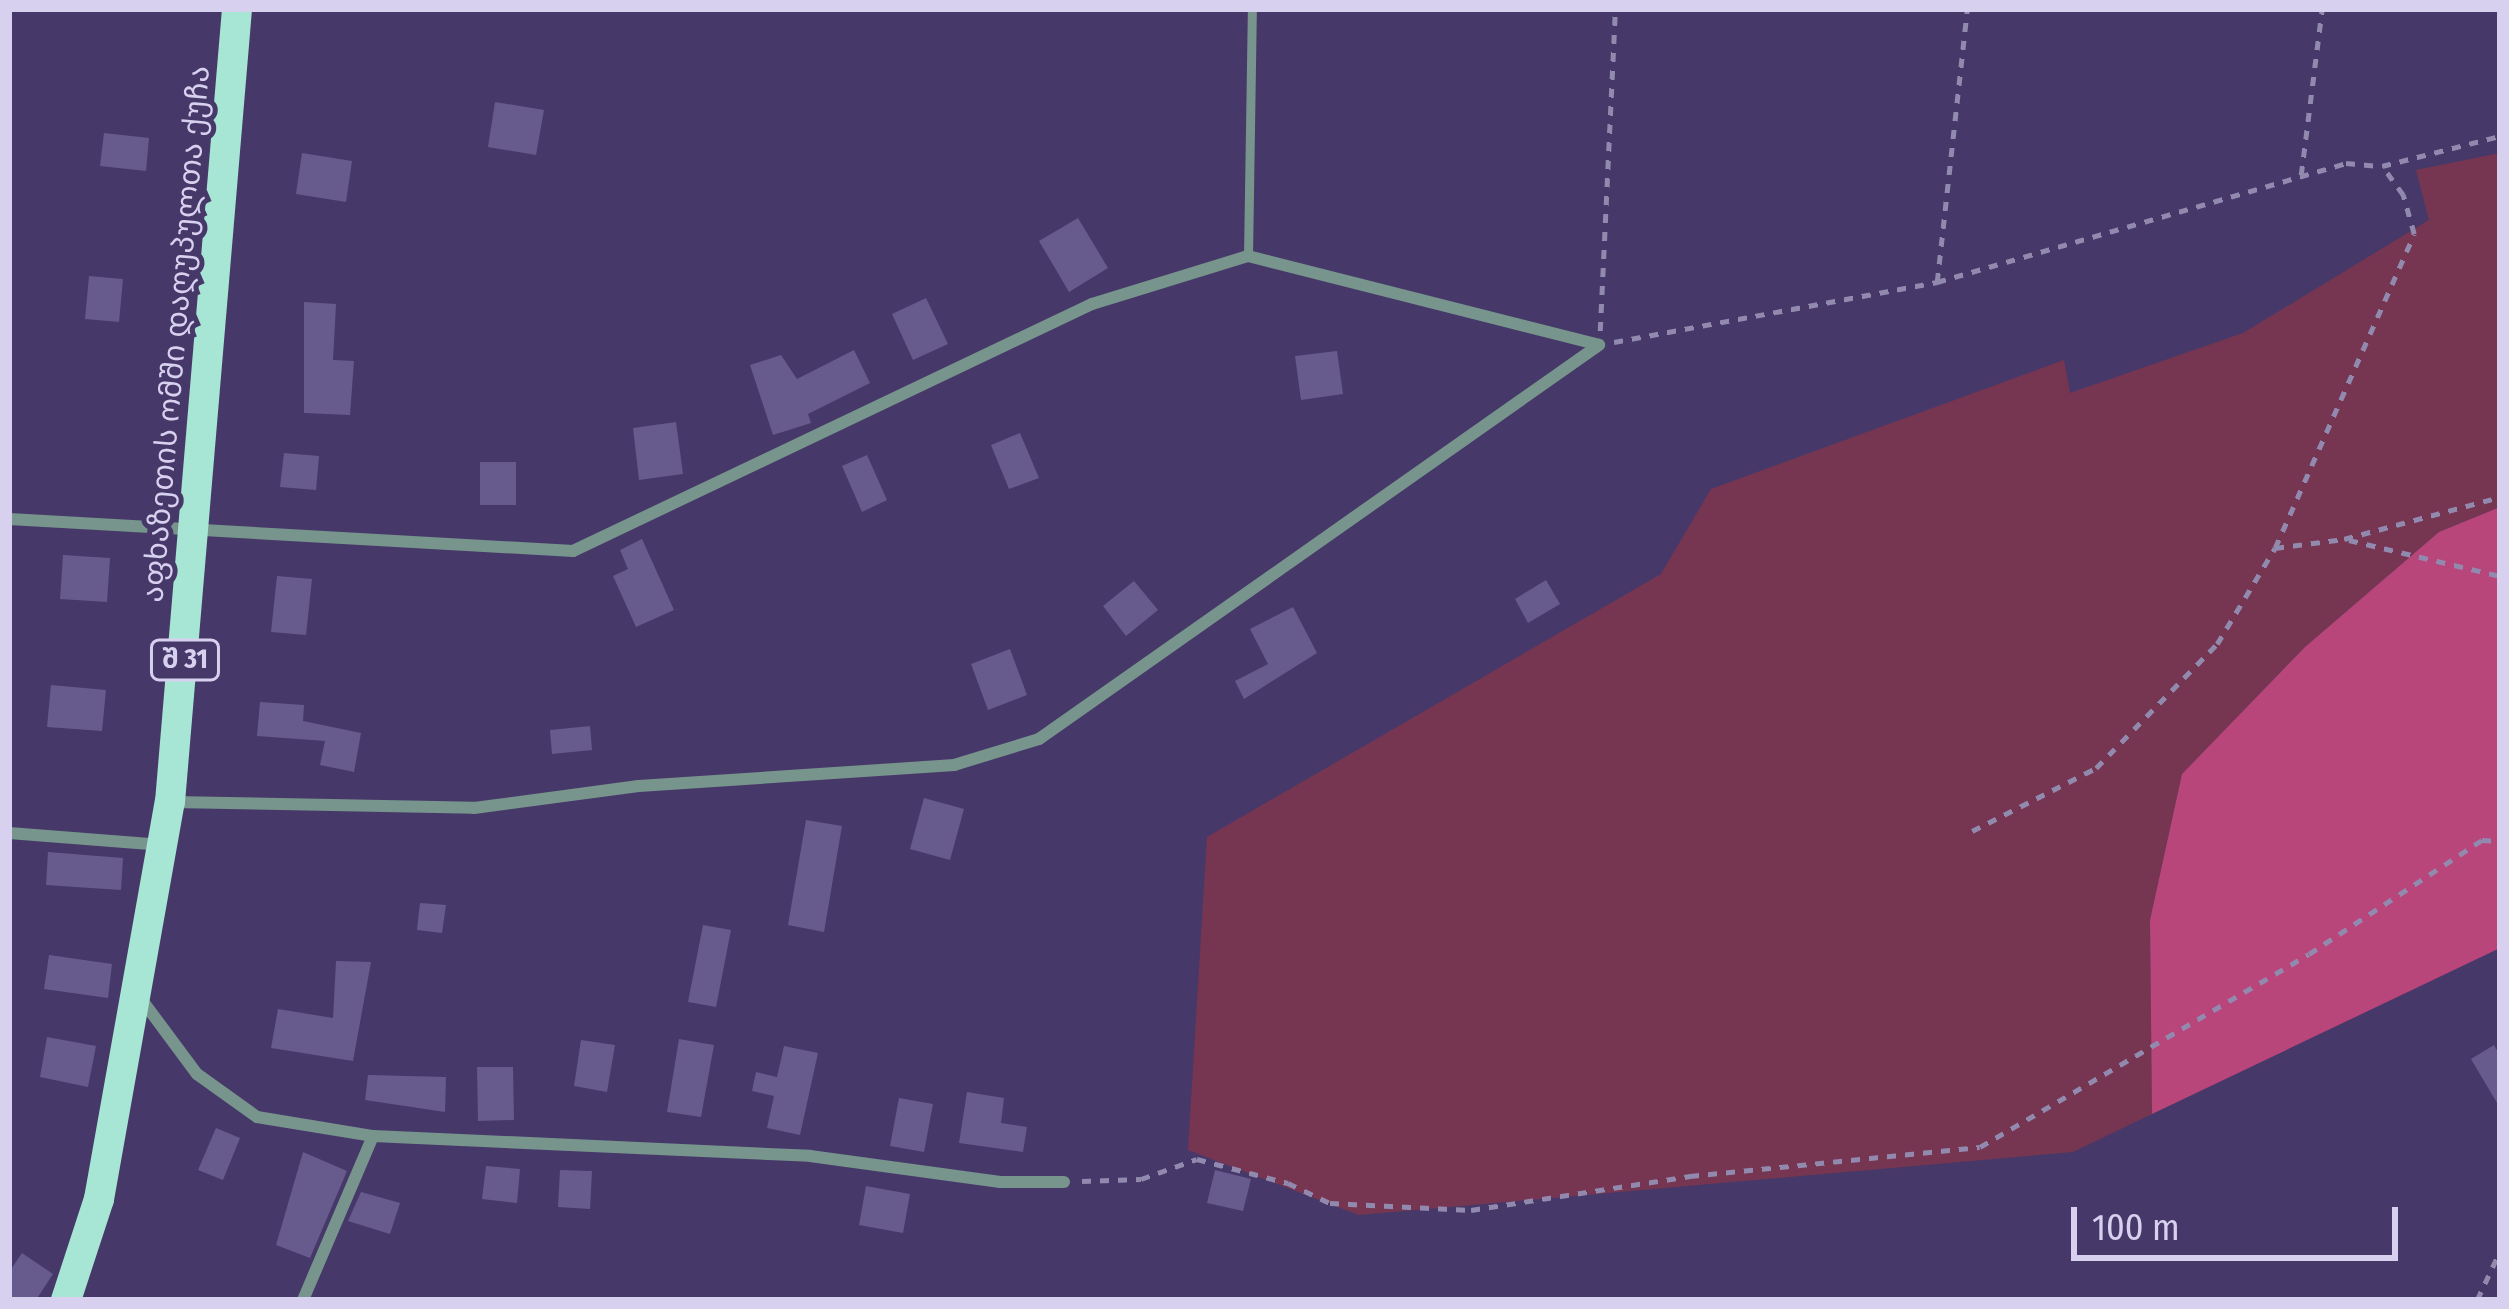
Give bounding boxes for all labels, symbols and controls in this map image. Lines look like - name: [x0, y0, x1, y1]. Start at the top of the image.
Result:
- street label: აფხაზეთის ომში დაღუპულთა ქუჩა: [135, 64, 217, 604]
- road number: შ 31: [149, 639, 221, 681]
- scale bar: [2077, 1183, 2404, 1257]
- text: 100 m: [2092, 1206, 2180, 1250]

